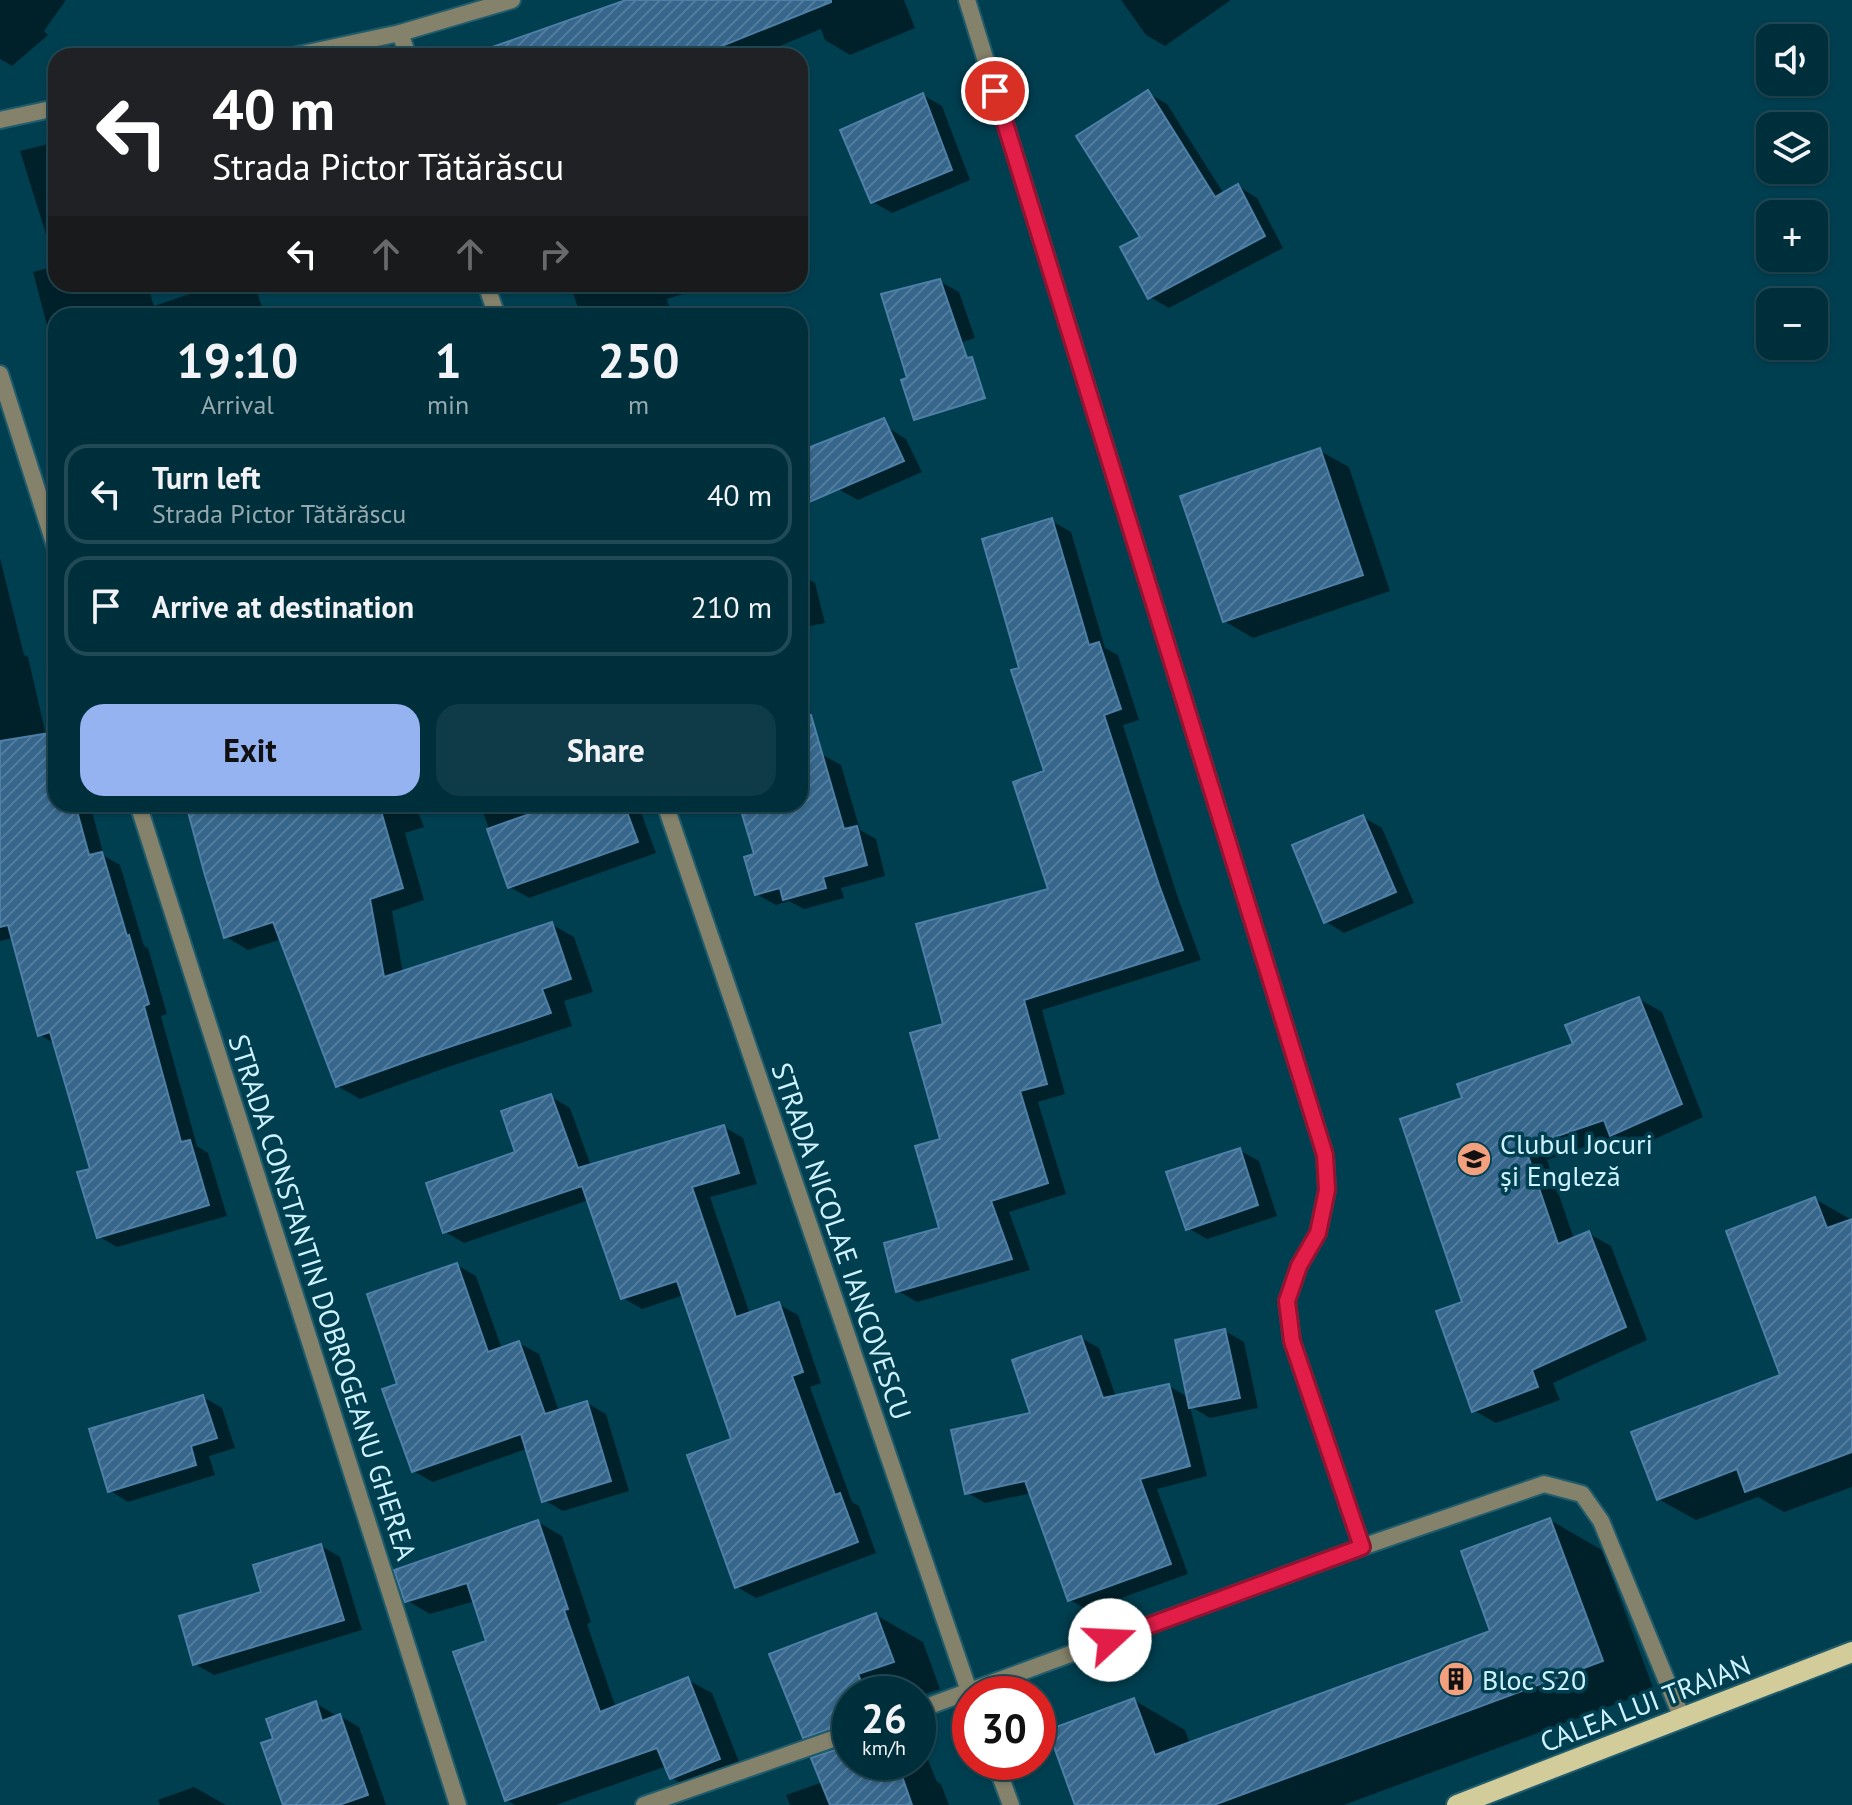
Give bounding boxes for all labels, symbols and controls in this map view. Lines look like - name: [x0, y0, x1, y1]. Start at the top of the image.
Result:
- map controls: [1756, 24, 1828, 360]
- button: sound: [1756, 24, 1828, 96]
- pin: [961, 57, 1029, 125]
- icon: arrive: [973, 69, 1017, 113]
- text: 40 m: [212, 73, 335, 145]
- icon: left: [80, 80, 184, 184]
- button: layers: [1756, 112, 1828, 184]
- text: Strada Pictor Tătărăscu: [212, 143, 564, 190]
- button: +: [1756, 200, 1828, 272]
- icon: left: [280, 232, 324, 276]
- icon: ahead: [364, 232, 408, 276]
- icon: ahead: [448, 232, 492, 276]
- icon: right: [532, 232, 576, 276]
- button: −: [1756, 288, 1828, 360]
- text: 19:10: [177, 329, 298, 391]
- text: 1: [434, 329, 462, 391]
- text: 250: [598, 329, 679, 391]
- text: Arrival: [201, 388, 274, 421]
- text: min: [427, 388, 469, 421]
- text: m: [628, 388, 649, 421]
- text: Turn left: [152, 458, 260, 497]
- icon: left: [84, 472, 128, 516]
- text: 40 m: [707, 475, 772, 514]
- text: Strada Pictor Tătărăscu: [152, 497, 406, 530]
- icon: arrive: [84, 584, 128, 628]
- text: Arrive at destination: [152, 587, 414, 626]
- text: 210 m: [691, 587, 772, 626]
- button: Exit: [80, 704, 420, 796]
- button: Share: [436, 704, 776, 796]
- street label: STRADA CONSTANTIN DOBROGEANU GHEREA: [220, 1029, 426, 1565]
- street label: STRADA NICOLAE IANCOVESCU: [763, 1058, 921, 1424]
- place label: Clubul Jocuri și Engleză: [1500, 1125, 1653, 1194]
- school or university icon: Clubul Jocuri și Engleză: [1455, 1140, 1493, 1178]
- position arrow: [1068, 1598, 1152, 1682]
- street label: CALEA LUI TRAIAN: [1535, 1646, 1755, 1760]
- building icon: Bloc S20: [1437, 1660, 1475, 1698]
- place label: Bloc S20: [1482, 1661, 1586, 1698]
- speed limit sign: 30: [952, 1676, 1056, 1780]
- text: 26: [861, 1692, 907, 1744]
- text: km/h: [862, 1735, 906, 1761]

